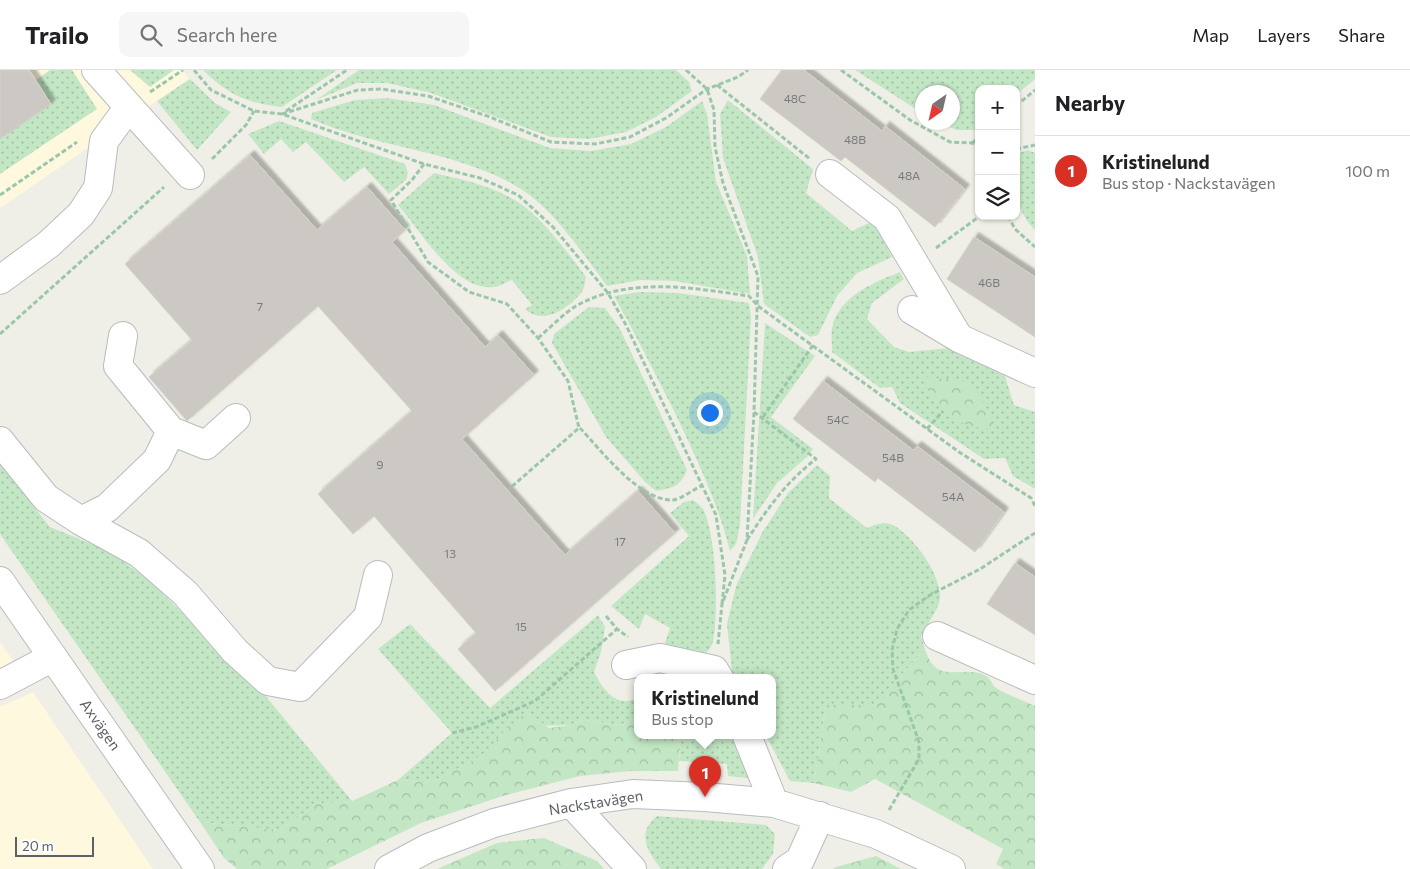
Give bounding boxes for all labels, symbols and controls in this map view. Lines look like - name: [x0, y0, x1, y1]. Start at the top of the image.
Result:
- search box: [119, 12, 469, 57]
- text: Trailo: [25, 20, 89, 49]
- icon: search: [137, 21, 165, 49]
- text: Search here: [177, 23, 277, 46]
- text: Map: [1192, 24, 1229, 46]
- text: Layers: [1257, 24, 1310, 46]
- text: Share: [1338, 24, 1385, 46]
- north arrow: [915, 85, 960, 130]
- map controls: [975, 85, 1020, 220]
- button: +: [975, 85, 1020, 130]
- text: Nearby: [1055, 90, 1125, 115]
- house number: 48C: [784, 91, 806, 105]
- button: −: [975, 130, 1020, 175]
- house number: 48B: [844, 132, 866, 146]
- text: Kristinelund: [1102, 150, 1210, 173]
- text: 1: [1067, 161, 1075, 180]
- text: 100 m: [1345, 161, 1390, 180]
- house number: 48A: [898, 168, 920, 182]
- text: Bus stop · Nackstavägen: [1102, 173, 1276, 192]
- button: layers: [975, 175, 1020, 220]
- house number: 46B: [978, 275, 1000, 289]
- house number: 7: [257, 299, 263, 313]
- your location: [697, 400, 723, 426]
- house number: 54C: [827, 412, 849, 426]
- house number: 54B: [882, 450, 904, 464]
- house number: 9: [376, 457, 384, 471]
- house number: 54A: [942, 489, 964, 503]
- house number: 17: [614, 534, 626, 548]
- house number: 13: [444, 546, 456, 560]
- house number: 15: [515, 619, 527, 633]
- popup: [634, 674, 776, 739]
- text: Kristinelund: [651, 686, 759, 709]
- street label: Axvägen: [77, 695, 125, 753]
- text: Bus stop: [651, 709, 714, 728]
- pin: 1: [689, 756, 721, 797]
- street label: Nackstavägen: [547, 786, 644, 818]
- scale bar: [15, 834, 94, 857]
- text: 20 m: [22, 837, 54, 854]

